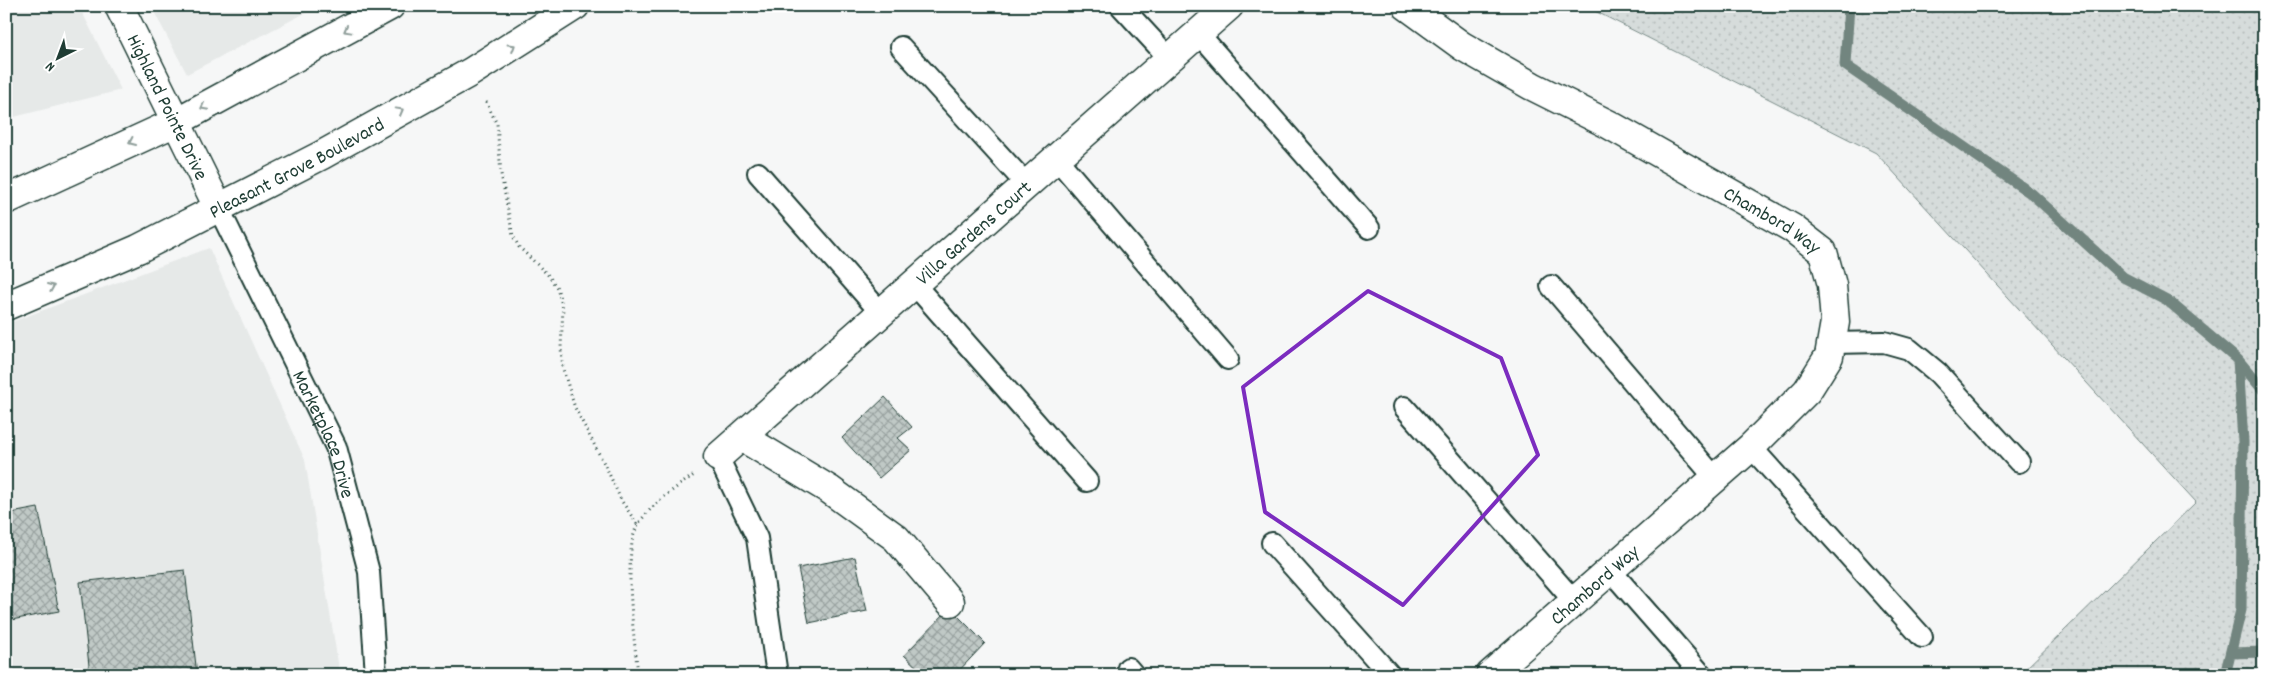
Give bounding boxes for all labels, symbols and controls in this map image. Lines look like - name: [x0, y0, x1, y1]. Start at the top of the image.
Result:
- one-way arrow: [343, 23, 352, 33]
- street label: Highland Pointe Drive: [118, 30, 214, 186]
- north arrow: [32, 32, 82, 82]
- one-way arrow: [507, 43, 516, 53]
- text: N: [41, 56, 60, 76]
- one-way arrow: [200, 101, 209, 111]
- one-way arrow: [395, 108, 404, 118]
- street label: Pleasant Grove Boulevard: [205, 112, 390, 227]
- one-way arrow: [128, 136, 137, 146]
- street label: Villa Gardens Court: [911, 175, 1039, 293]
- street label: Chambord Way: [1717, 181, 1826, 263]
- one-way arrow: [46, 282, 55, 293]
- street label: Marketplace Drive: [284, 366, 360, 502]
- street label: Chambord Way: [1545, 539, 1647, 633]

